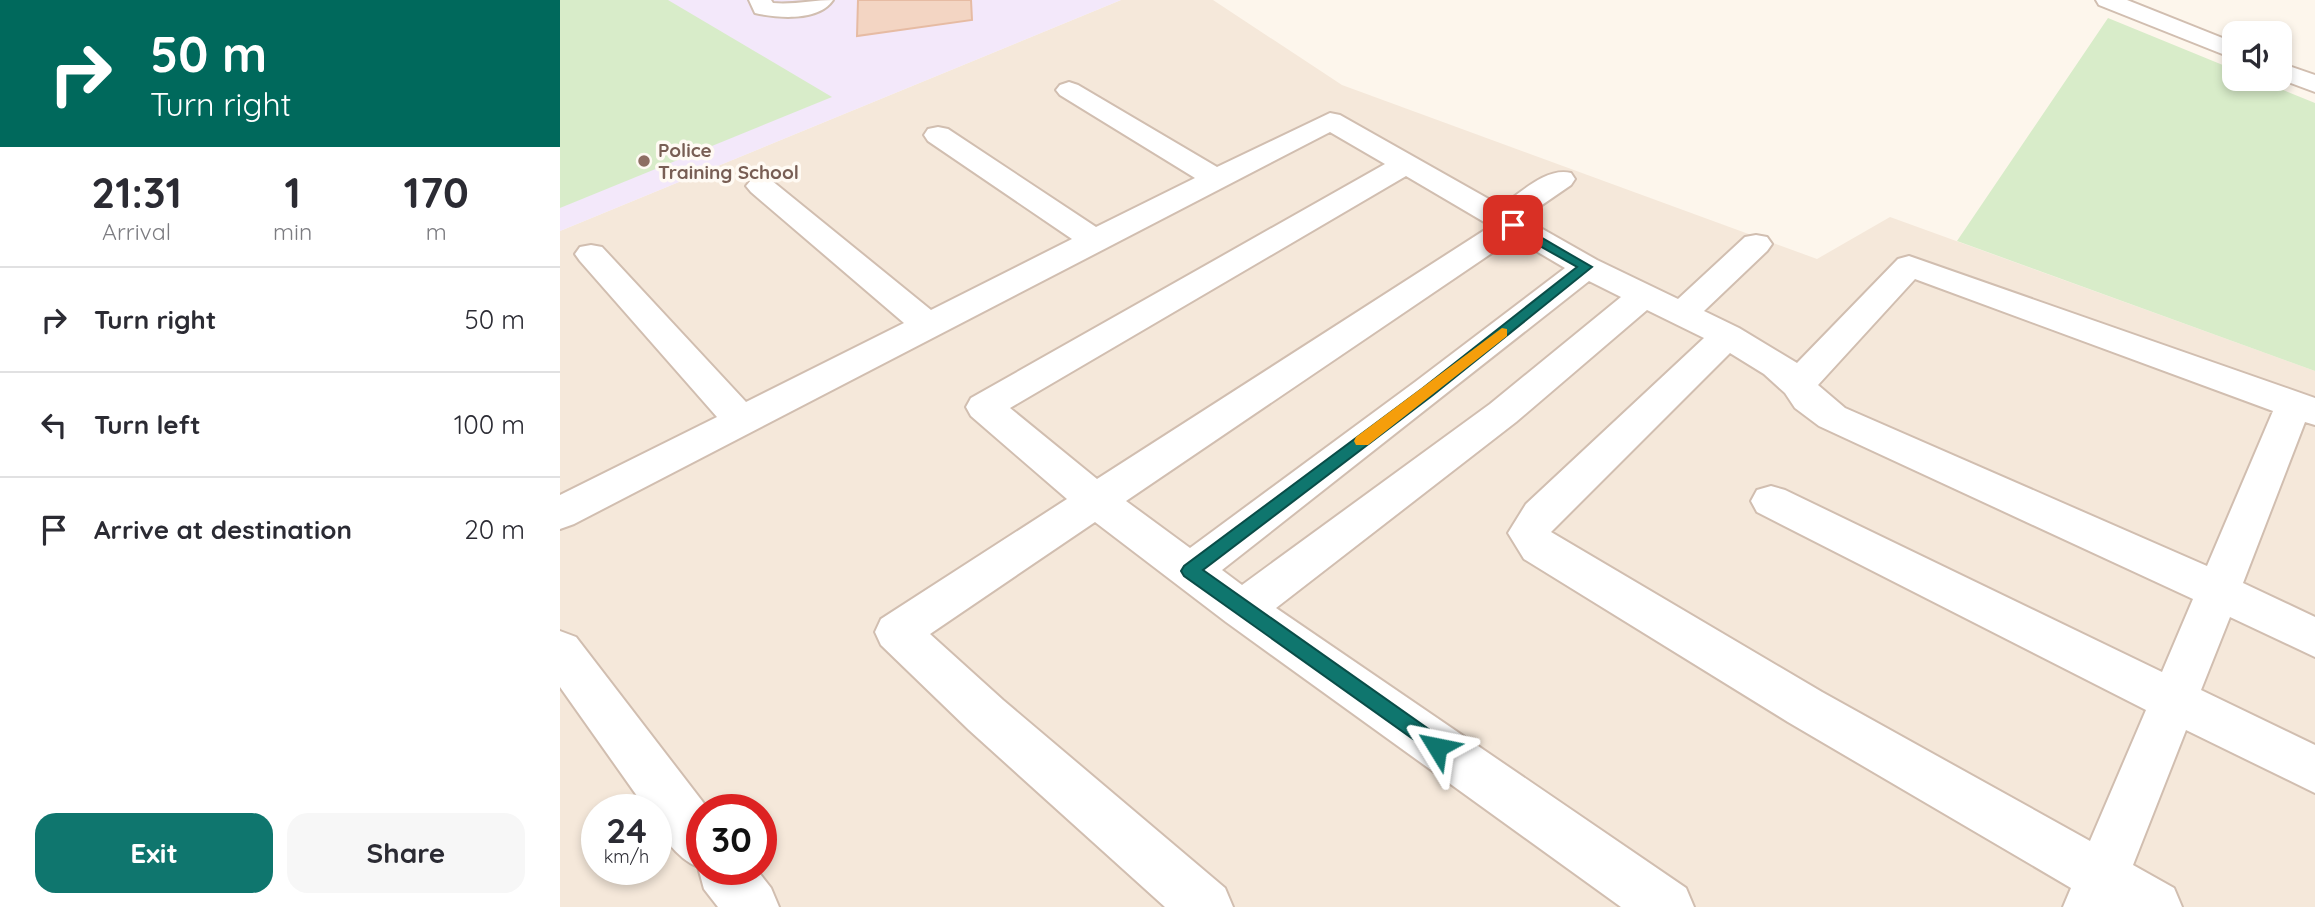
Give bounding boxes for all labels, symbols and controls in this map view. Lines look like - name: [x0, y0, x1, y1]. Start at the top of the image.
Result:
- map controls: [2222, 21, 2292, 91]
- button: sound: [2222, 21, 2292, 91]
- text: 50 m: [150, 23, 267, 84]
- icon: right: [35, 28, 126, 119]
- text: Turn right: [150, 84, 291, 124]
- place label: Police Training School: [658, 138, 799, 184]
- marker: Police Training School: [636, 153, 652, 169]
- text: 21:31: [91, 166, 182, 219]
- text: 1: [285, 166, 301, 219]
- text: 170: [404, 166, 469, 219]
- pin: [1483, 195, 1543, 255]
- icon: arrive: [1494, 206, 1532, 244]
- text: Arrival: [102, 217, 171, 246]
- text: min: [273, 217, 312, 246]
- text: m: [426, 217, 447, 246]
- icon: right: [35, 301, 73, 339]
- text: Turn right: [94, 303, 216, 336]
- text: 50 m: [465, 303, 525, 336]
- icon: left: [35, 406, 73, 444]
- text: Turn left: [94, 408, 201, 441]
- text: 100 m: [454, 408, 525, 441]
- icon: arrive: [35, 511, 73, 549]
- text: Arrive at destination: [94, 513, 352, 546]
- text: 20 m: [464, 513, 525, 546]
- position arrow: [1400, 710, 1474, 784]
- speed limit sign: 30: [686, 794, 777, 885]
- text: 24: [606, 808, 647, 852]
- button: Exit: [35, 813, 273, 893]
- button: Share: [287, 813, 525, 893]
- text: km/h: [604, 845, 649, 868]

